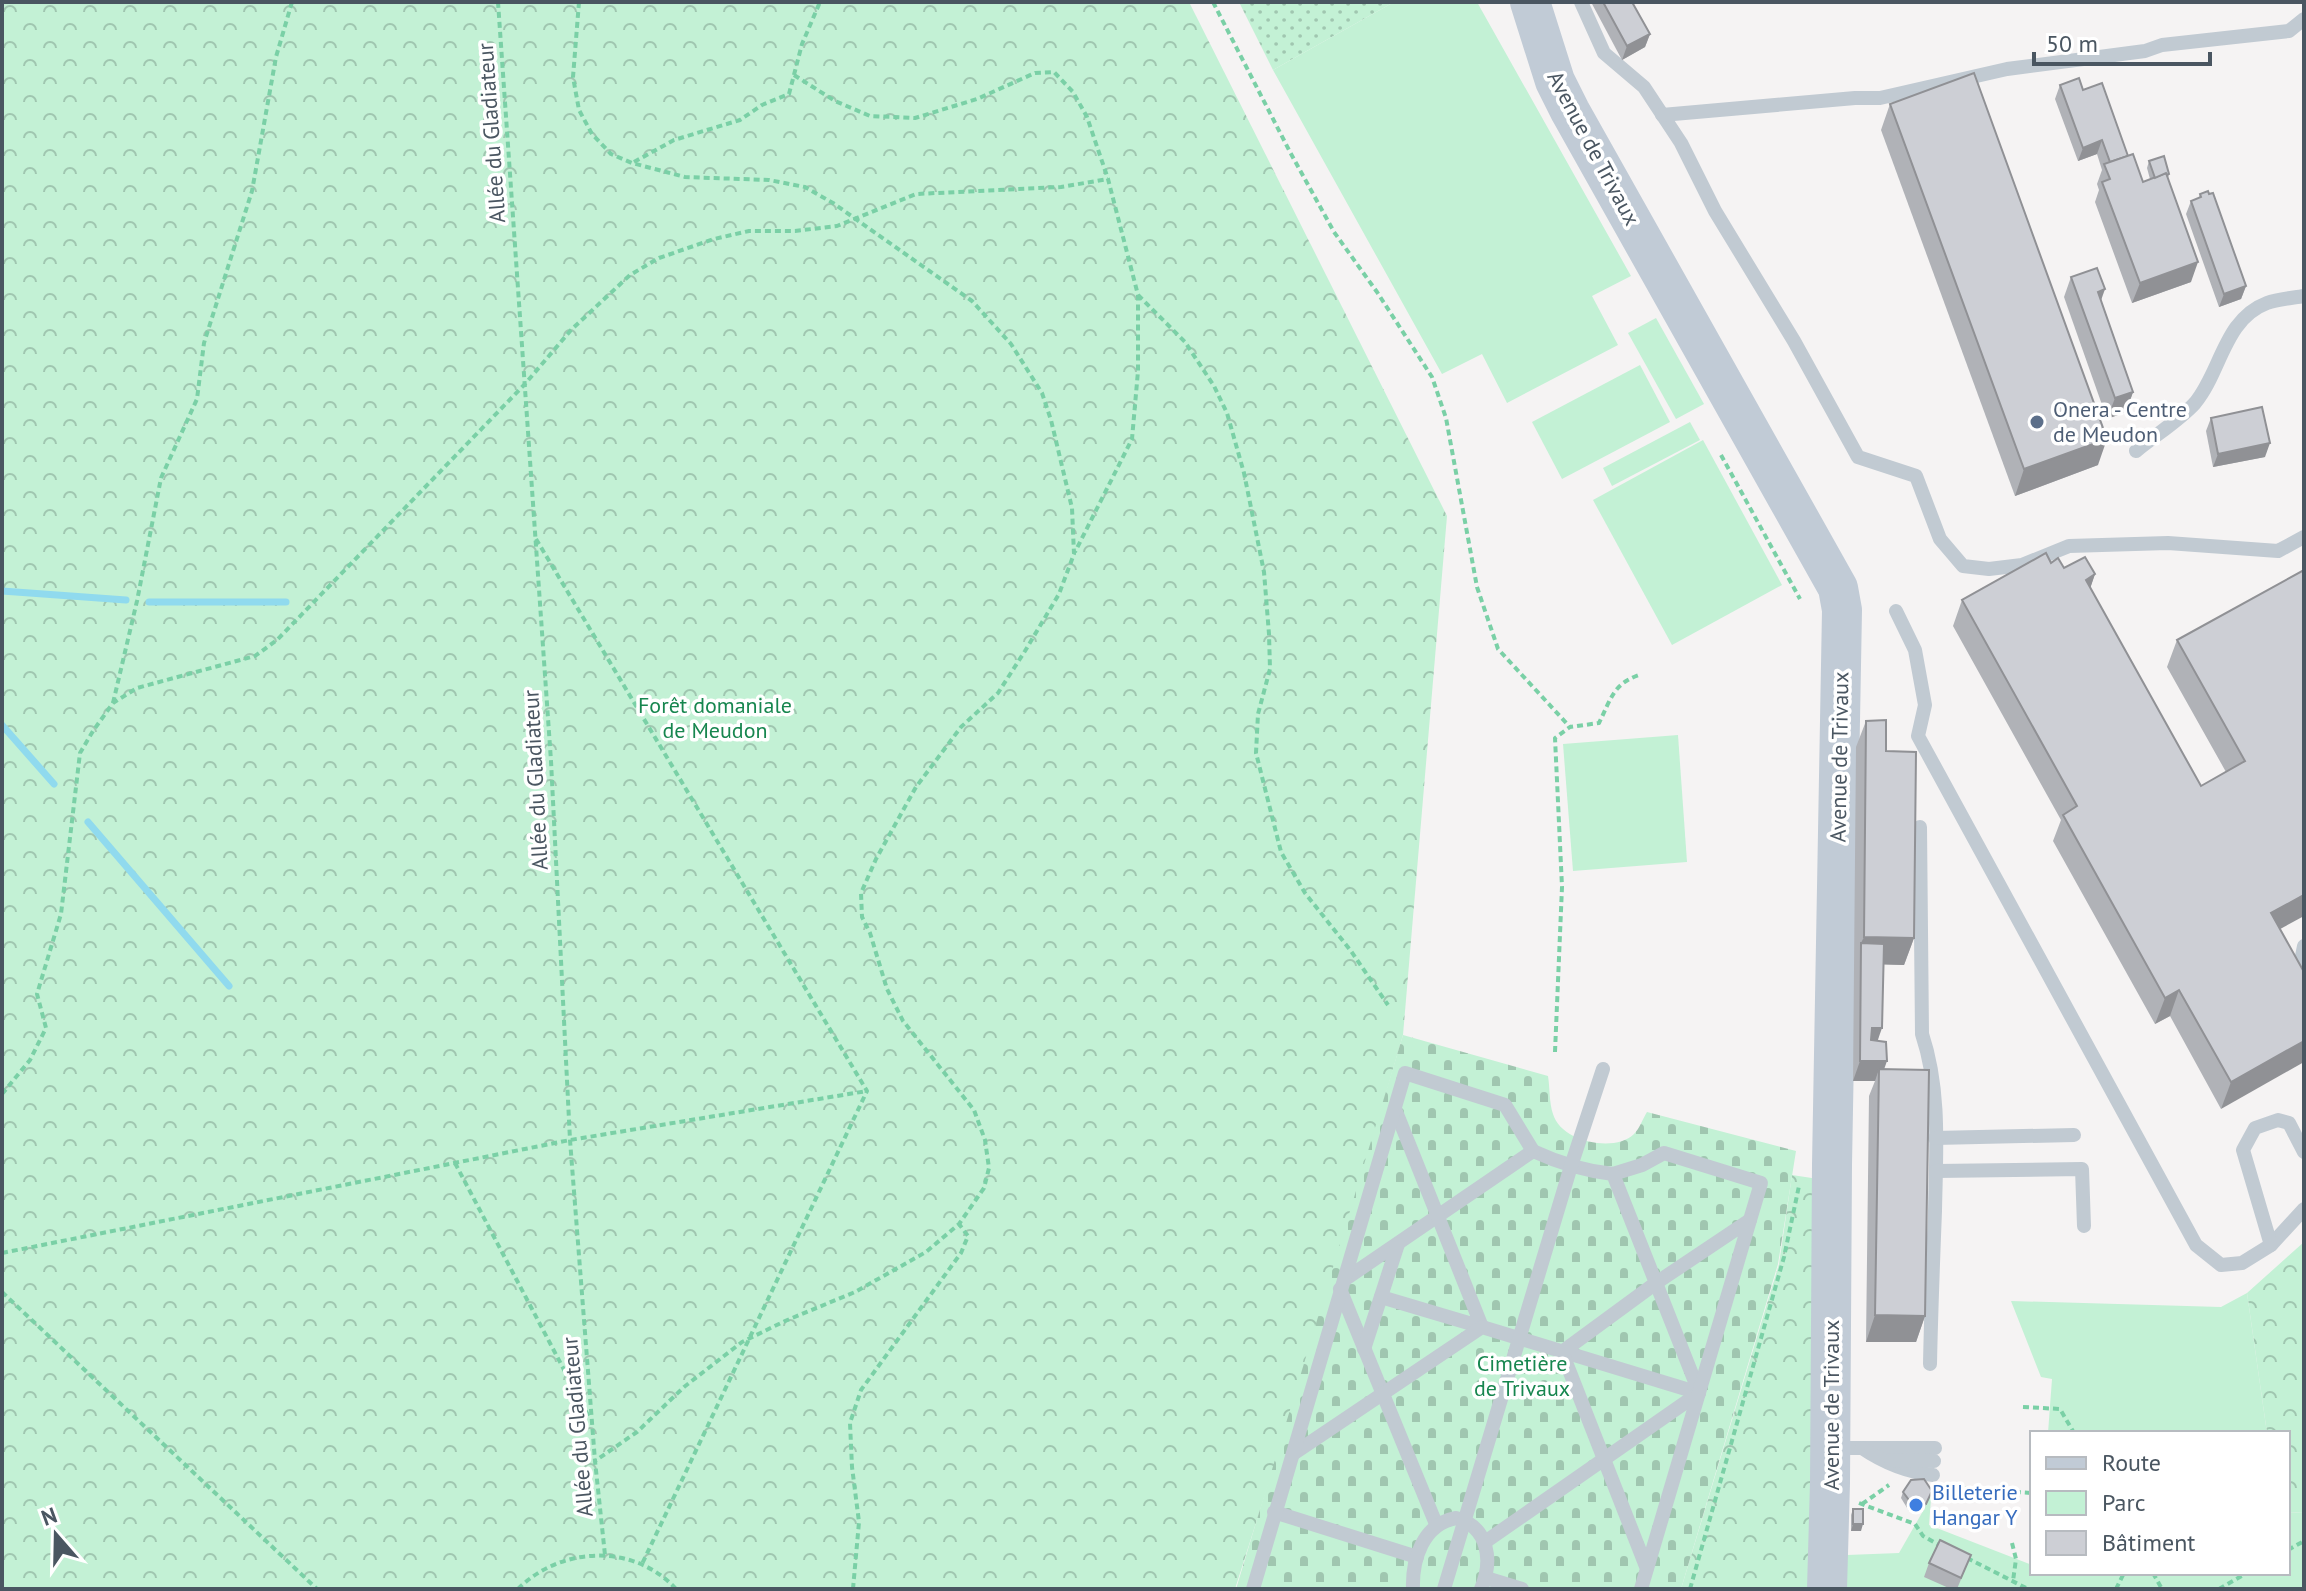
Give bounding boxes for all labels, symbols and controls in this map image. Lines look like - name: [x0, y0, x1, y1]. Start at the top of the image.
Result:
- scale bar: [2034, 16, 2210, 66]
- text: 50 m: [2046, 28, 2098, 59]
- street label: Allée du Gladiateur: [471, 42, 511, 224]
- street label: Avenue de Trivaux: [1542, 66, 1646, 230]
- place label: Onera - Centre de Meudon: [2053, 395, 2187, 448]
- marker: Onera - Centre de Meudon: [2028, 413, 2046, 431]
- street label: Avenue de Trivaux: [1824, 671, 1854, 843]
- street label: Allée du Gladiateur: [516, 689, 554, 871]
- park label: Forêt domaniale de Meudon: [638, 691, 792, 744]
- street label: Avenue de Trivaux: [1817, 1320, 1845, 1490]
- street label: Allée du Gladiateur: [555, 1335, 599, 1518]
- park label: Cimetière de Trivaux: [1474, 1349, 1570, 1402]
- legend: [2030, 1431, 2290, 1575]
- text: Route: [2102, 1447, 2161, 1478]
- place label: Billeterie Hangar Y: [1932, 1478, 2018, 1531]
- text: Parc: [2102, 1487, 2146, 1518]
- north arrow: [16, 1495, 96, 1575]
- marker: Billeterie Hangar Y: [1907, 1496, 1925, 1514]
- text: N: [38, 1501, 61, 1532]
- text: Bâtiment: [2102, 1527, 2195, 1558]

